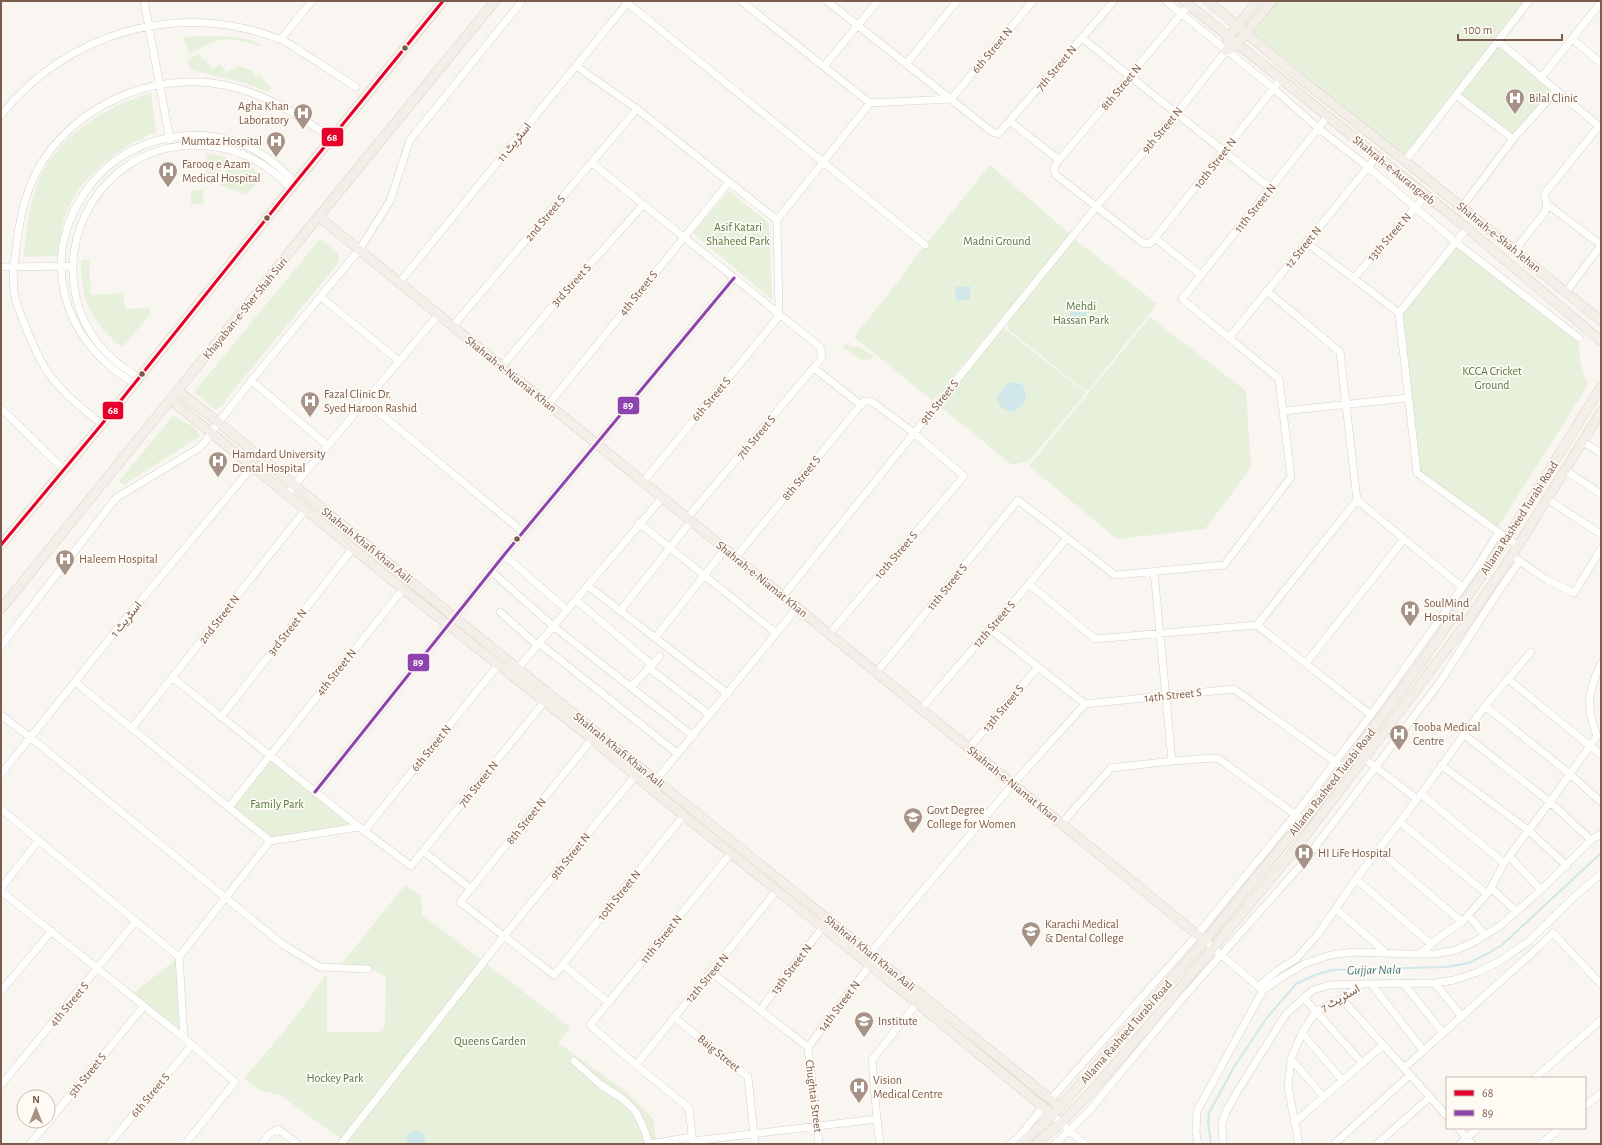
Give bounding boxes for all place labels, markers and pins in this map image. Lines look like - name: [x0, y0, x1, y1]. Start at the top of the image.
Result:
- unlabelled marker: [400, 43, 410, 53]
- hospital icon: Bilal Clinic: [1504, 87, 1526, 115]
- place label: Bilal Clinic: [1529, 92, 1578, 104]
- place label: Agha Khan Laboratory: [238, 100, 289, 127]
- hospital icon: Agha Khan Laboratory: [292, 102, 314, 130]
- hospital icon: Mumtaz Hospital: [265, 130, 287, 158]
- place label: Mumtaz Hospital: [181, 135, 262, 147]
- place label: Farooq e Azam Medical Hospital: [182, 158, 261, 184]
- hospital icon: Farooq e Azam Medical Hospital: [157, 160, 179, 188]
- unlabelled marker: [262, 213, 272, 223]
- unlabelled marker: [137, 369, 147, 379]
- place label: Fazal Clinic Dr. Syed Haroon Rashid: [324, 388, 417, 415]
- hospital icon: Fazal Clinic Dr. Syed Haroon Rashid: [299, 390, 321, 418]
- place label: Hamdard University Dental Hospital: [232, 448, 326, 474]
- hospital icon: Hamdard University Dental Hospital: [207, 450, 229, 478]
- unlabelled marker: [512, 534, 522, 544]
- hospital icon: Haleem Hospital: [54, 548, 76, 576]
- place label: Haleem Hospital: [79, 553, 158, 565]
- place label: SoulMind Hospital: [1424, 597, 1469, 623]
- hospital icon: SoulMind Hospital: [1399, 599, 1421, 627]
- place label: Tooba Medical Centre: [1413, 721, 1480, 747]
- hospital icon: Tooba Medical Centre: [1388, 723, 1410, 751]
- place label: Govt Degree College for Women: [927, 804, 1016, 830]
- school or university icon: Govt Degree College for Women: [902, 806, 924, 834]
- hospital icon: HI LiFe Hospital: [1293, 842, 1315, 870]
- place label: HI LiFe Hospital: [1318, 847, 1391, 859]
- place label: Karachi Medical & Dental College: [1045, 918, 1124, 944]
- school or university icon: Karachi Medical & Dental College: [1020, 920, 1042, 948]
- school or university icon: Institute: [853, 1010, 875, 1038]
- place label: Institute: [878, 1015, 918, 1027]
- place label: Vision Medical Centre: [873, 1074, 943, 1100]
- hospital icon: Vision Medical Centre: [848, 1076, 870, 1104]

